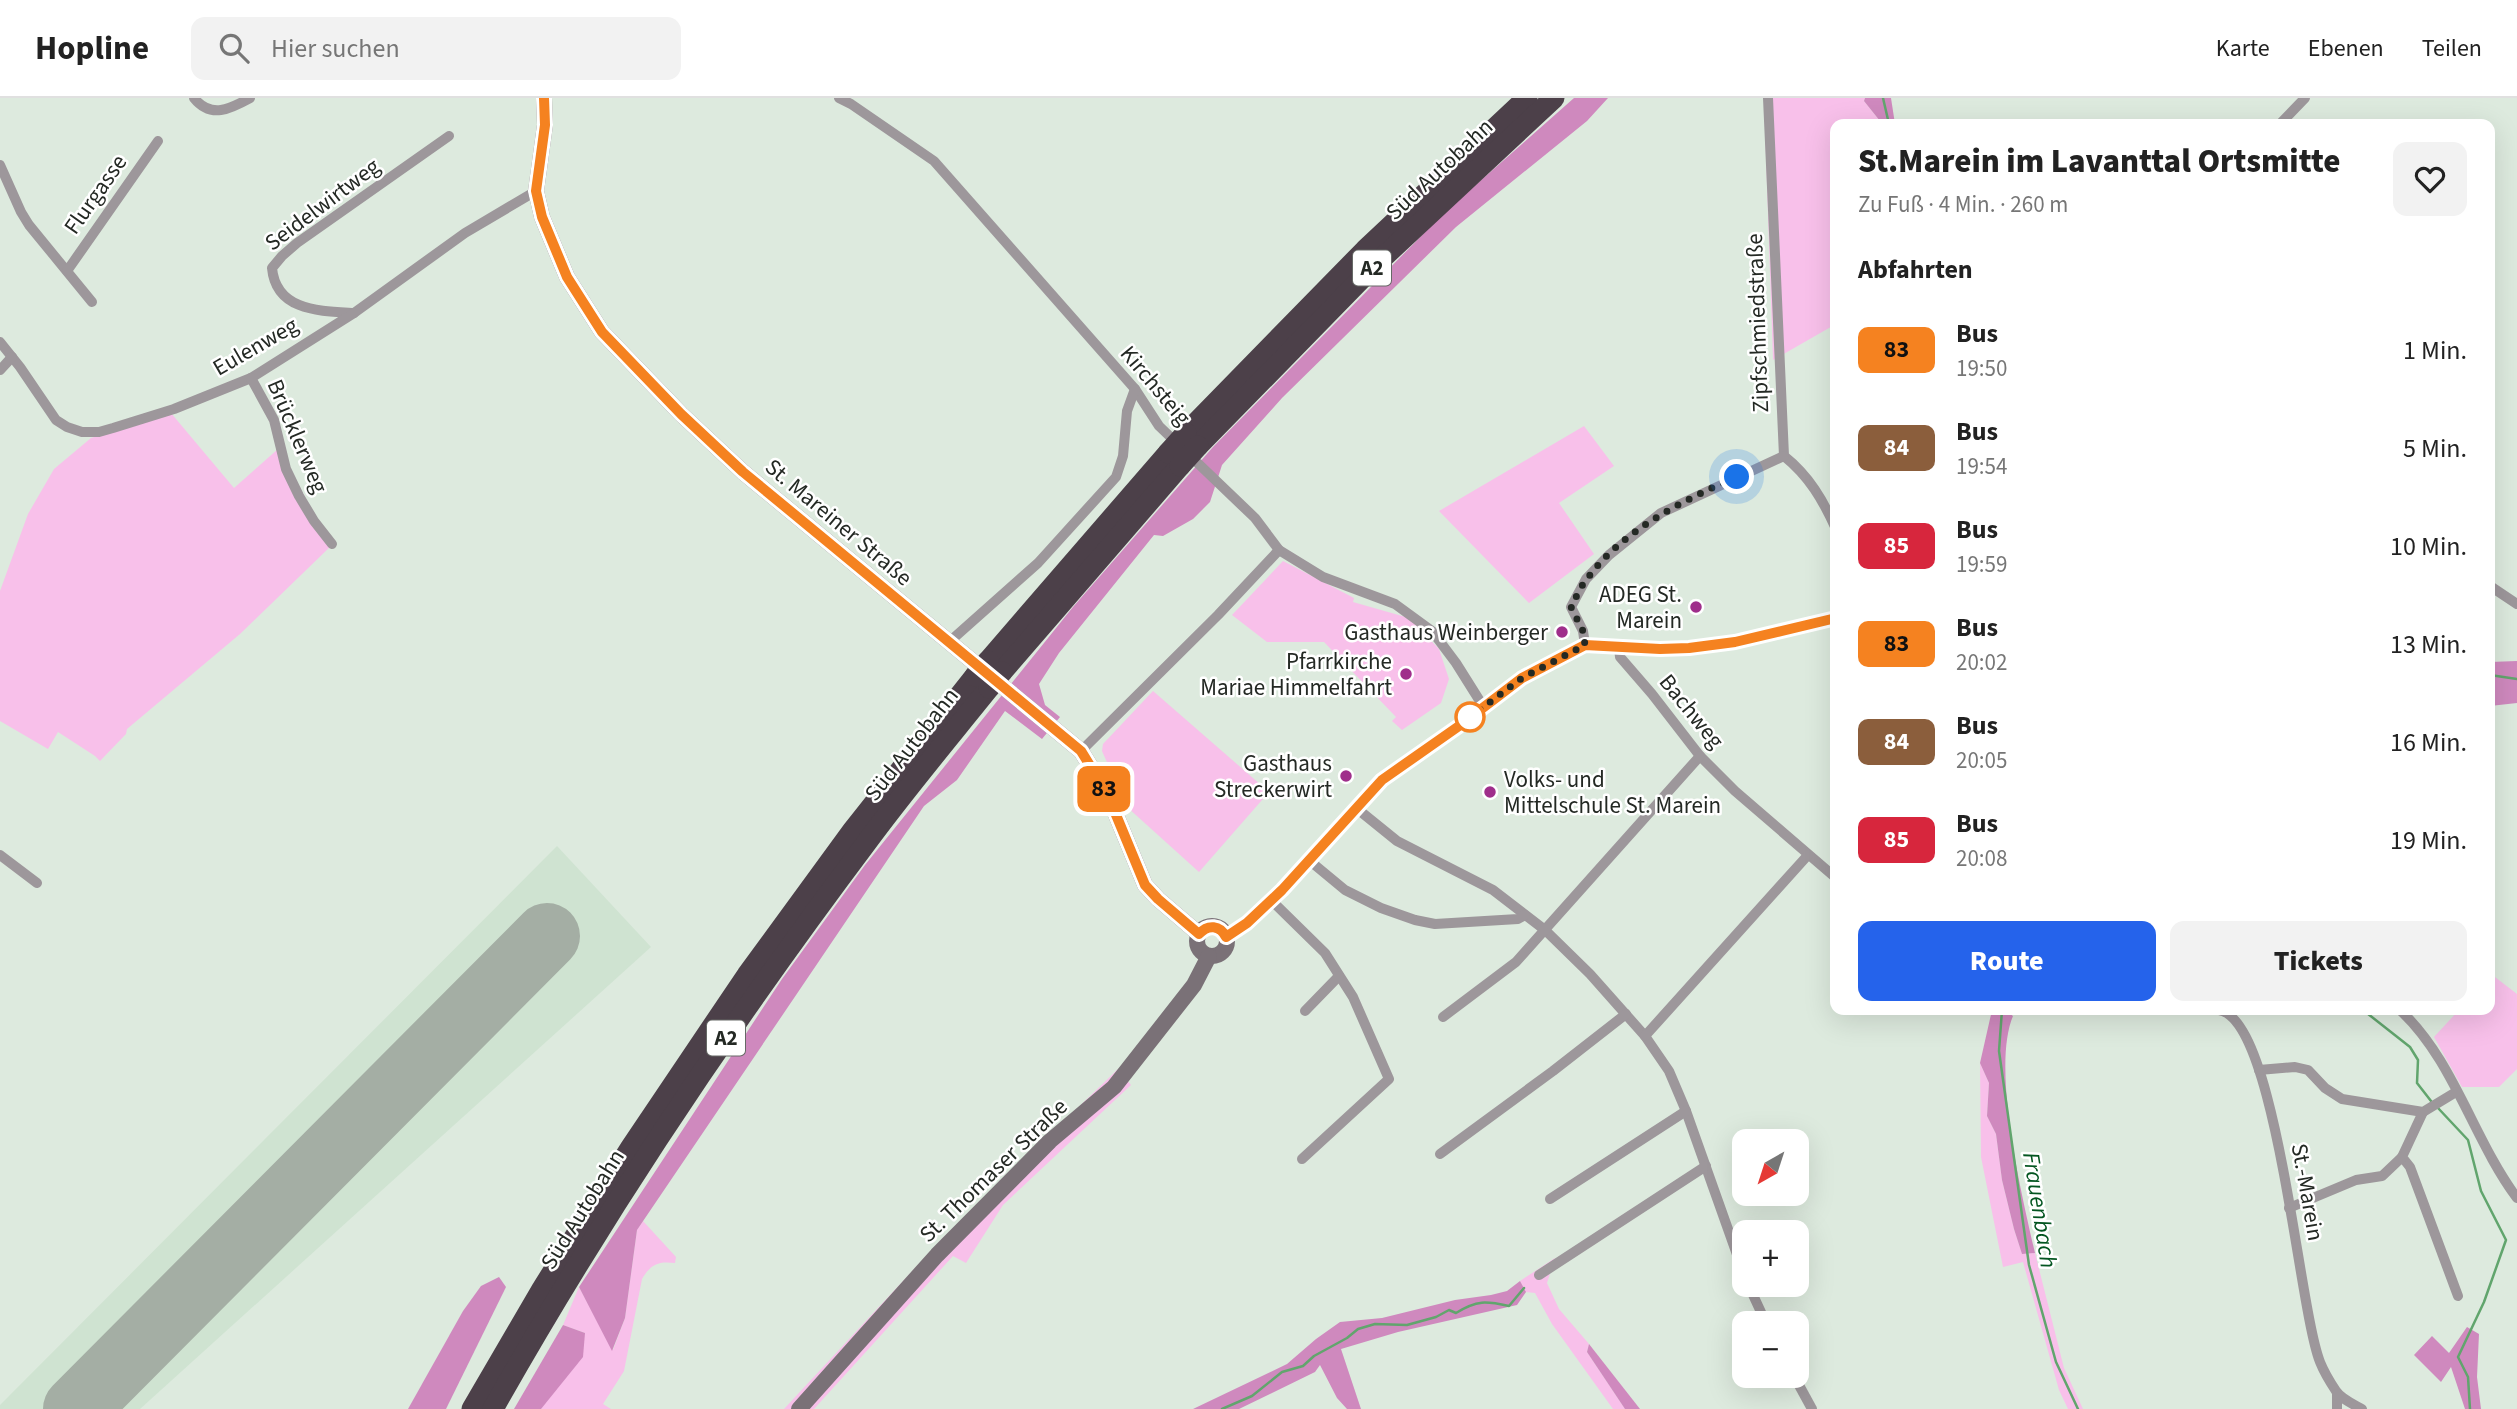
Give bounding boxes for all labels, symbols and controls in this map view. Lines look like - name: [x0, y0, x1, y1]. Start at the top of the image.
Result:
- search box: [191, 17, 681, 80]
- text: Hopline: [35, 25, 149, 72]
- icon: search: [215, 29, 253, 67]
- text: Hier suchen: [271, 30, 400, 67]
- text: Karte: [2216, 31, 2270, 66]
- text: Ebenen: [2308, 31, 2384, 66]
- text: Teilen: [2422, 31, 2482, 66]
- street label: Süd Autobahn: [1378, 111, 1500, 228]
- text: St.Marein im Lavanttal Ortsmitte: [1858, 138, 2340, 185]
- button: heart: [2393, 142, 2467, 216]
- street label: Flurgasse: [56, 148, 135, 241]
- street label: Seidelwirtweg: [258, 150, 387, 259]
- text: Zu Fuß · 4 Min. · 260 m: [1858, 188, 2068, 221]
- street label: Zipfschmiedstraße: [1738, 233, 1777, 413]
- road number: A2: [1353, 250, 1391, 286]
- text: Abfahrten: [1858, 251, 1973, 288]
- street label: Eulenweg: [206, 309, 304, 384]
- text: Bus: [1956, 315, 1998, 352]
- text: 83: [1884, 332, 1909, 367]
- text: 1 Min.: [2403, 332, 2467, 369]
- street label: Kirchsteig: [1112, 338, 1199, 433]
- text: 19:50: [1956, 352, 2007, 385]
- street label: Brücklerweg: [259, 374, 336, 499]
- text: Bus: [1956, 413, 1998, 450]
- text: 84: [1884, 430, 1909, 465]
- text: 5 Min.: [2403, 430, 2467, 467]
- text: 19:54: [1956, 450, 2007, 483]
- street label: St. Mareiner Straße: [758, 451, 919, 594]
- your location: [1719, 459, 1754, 494]
- text: Bus: [1956, 511, 1998, 548]
- text: 85: [1884, 528, 1909, 563]
- text: 10 Min.: [2390, 528, 2467, 565]
- text: 19:59: [1956, 548, 2007, 581]
- place label: ADEG St. Marein: [1599, 578, 1682, 637]
- marker: ADEG St. Marein: [1688, 599, 1704, 615]
- text: Bus: [1956, 609, 1998, 646]
- place label: Gasthaus Weinberger: [1344, 616, 1549, 649]
- marker: Gasthaus Weinberger: [1554, 624, 1570, 640]
- text: 83: [1884, 626, 1909, 661]
- text: 13 Min.: [2390, 626, 2467, 663]
- place label: Pfarrkirche Mariae Himmelfahrt: [1200, 645, 1392, 704]
- text: 20:02: [1956, 646, 2007, 679]
- marker: Pfarrkirche Mariae Himmelfahrt: [1398, 666, 1414, 682]
- street label: Bachweg: [1651, 667, 1732, 756]
- street label: Süd Autobahn: [857, 681, 966, 808]
- unlabelled marker: [1455, 702, 1485, 732]
- text: Bus: [1956, 707, 1998, 744]
- text: 84: [1884, 724, 1909, 759]
- text: 16 Min.: [2390, 724, 2467, 761]
- text: 20:05: [1956, 744, 2007, 777]
- place label: Gasthaus Streckerwirt: [1214, 747, 1332, 806]
- place label: Volks- und Mittelschule St. Marein: [1504, 763, 1721, 822]
- line badge: 83: [1072, 766, 1136, 812]
- marker: Gasthaus Streckerwirt: [1338, 768, 1354, 784]
- text: 83: [1091, 771, 1117, 806]
- marker: Volks- und Mittelschule St. Marein: [1482, 784, 1498, 800]
- text: Bus: [1956, 805, 1998, 842]
- text: 85: [1884, 822, 1909, 857]
- text: 19 Min.: [2390, 822, 2467, 859]
- text: 20:08: [1956, 842, 2007, 875]
- button: Route: [1858, 921, 2156, 1001]
- button: Tickets: [2170, 921, 2467, 1001]
- road number: A2: [707, 1020, 745, 1056]
- street label: St. Thomaser Straße: [912, 1091, 1075, 1250]
- north arrow: [1732, 1129, 1810, 1206]
- map controls: [1732, 1129, 1809, 1388]
- street label: St.-Marein: [2283, 1141, 2332, 1243]
- street label: Süd Autobahn: [532, 1143, 632, 1276]
- water label: Frauenbach: [2013, 1150, 2066, 1271]
- button: +: [1732, 1220, 1809, 1297]
- button: −: [1732, 1311, 1809, 1388]

